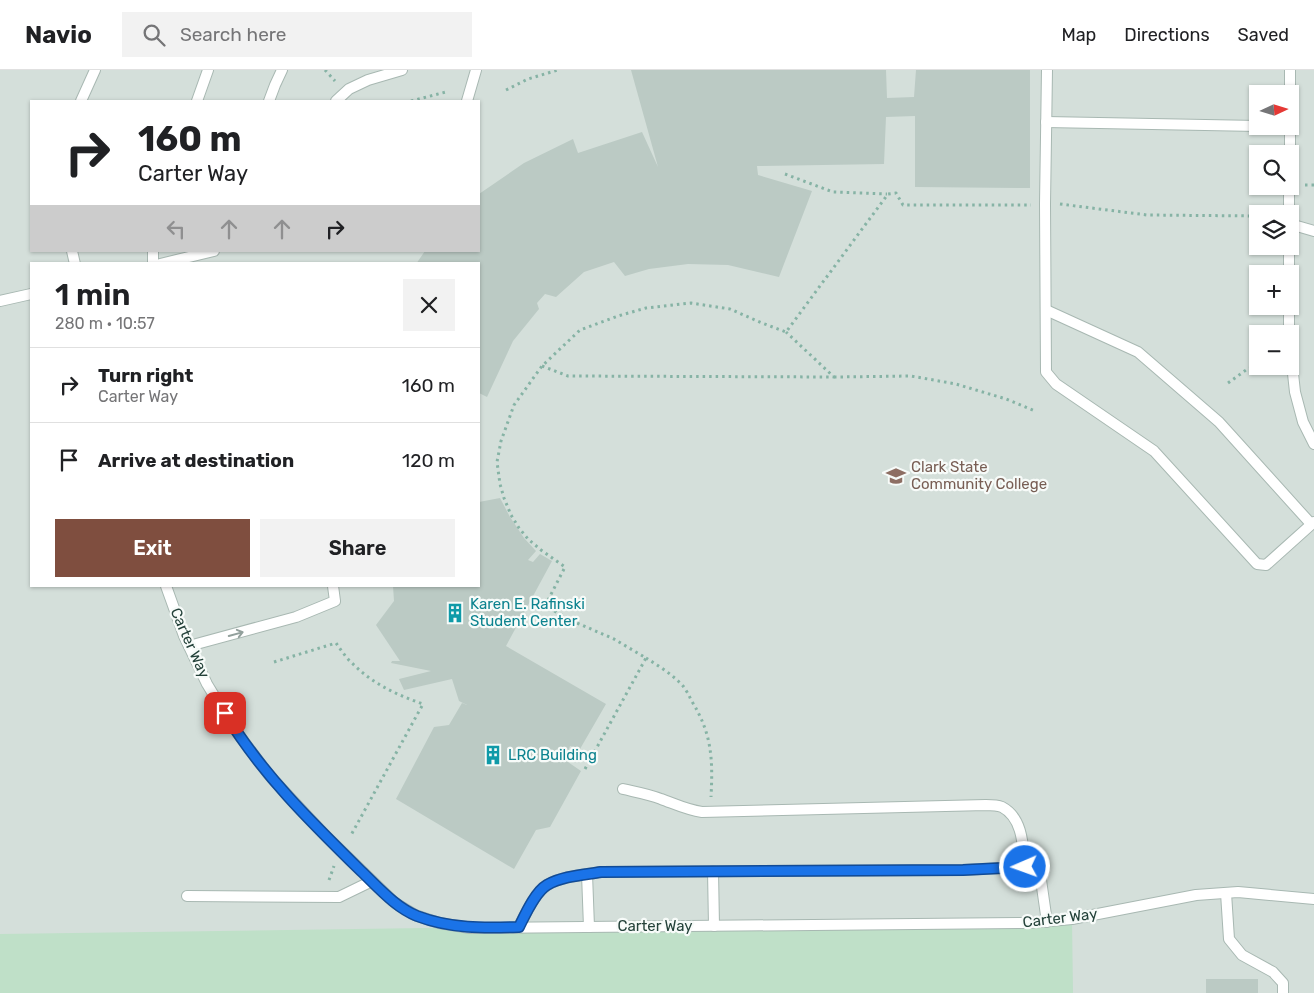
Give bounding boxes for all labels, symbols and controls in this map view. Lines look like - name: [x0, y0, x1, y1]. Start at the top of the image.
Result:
- search box: [122, 12, 472, 57]
- text: Navio: [25, 21, 92, 49]
- icon: search: [140, 21, 168, 49]
- text: Search here: [180, 23, 286, 46]
- text: Map: [1061, 24, 1096, 46]
- text: Directions: [1124, 24, 1210, 46]
- text: Saved: [1238, 24, 1289, 46]
- north arrow: [1249, 85, 1299, 135]
- map controls: [1249, 85, 1299, 375]
- text: 160 m: [138, 118, 242, 160]
- icon: right: [55, 120, 120, 185]
- button: search: [1249, 145, 1299, 195]
- text: Carter Way: [138, 160, 248, 187]
- button: layers: [1249, 205, 1299, 255]
- icon: left: [162, 215, 190, 243]
- icon: ahead: [215, 215, 243, 243]
- icon: ahead: [268, 215, 296, 243]
- icon: right: [321, 215, 349, 243]
- button: +: [1249, 265, 1299, 315]
- text: 1 min: [55, 277, 130, 313]
- button: close: [403, 279, 455, 331]
- text: 280 m · 10:57: [55, 314, 155, 333]
- button: −: [1249, 325, 1299, 375]
- text: Turn right: [98, 364, 193, 387]
- icon: right: [55, 371, 83, 399]
- text: 160 m: [402, 374, 455, 397]
- text: Carter Way: [98, 387, 178, 406]
- icon: arrive: [55, 446, 83, 474]
- text: Arrive at destination: [98, 449, 294, 472]
- text: 120 m: [402, 449, 455, 472]
- place label: Clark State Community College: [911, 458, 1047, 493]
- school or university icon: Clark State Community College: [885, 465, 907, 487]
- button: Exit: [55, 519, 250, 577]
- button: Share: [260, 519, 455, 577]
- place label: Karen E. Rafinski Student Center: [470, 595, 585, 630]
- building icon: Karen E. Rafinski Student Center: [444, 602, 466, 624]
- street label: Carter Way: [167, 605, 213, 681]
- one-way arrow: [228, 628, 244, 638]
- pin: [204, 692, 246, 734]
- icon: arrive: [211, 699, 239, 727]
- building icon: LRC Building: [482, 744, 504, 766]
- place label: LRC Building: [508, 746, 597, 764]
- position arrow: [998, 840, 1050, 892]
- street label: Carter Way: [1022, 904, 1098, 932]
- street label: Carter Way: [617, 917, 693, 935]

